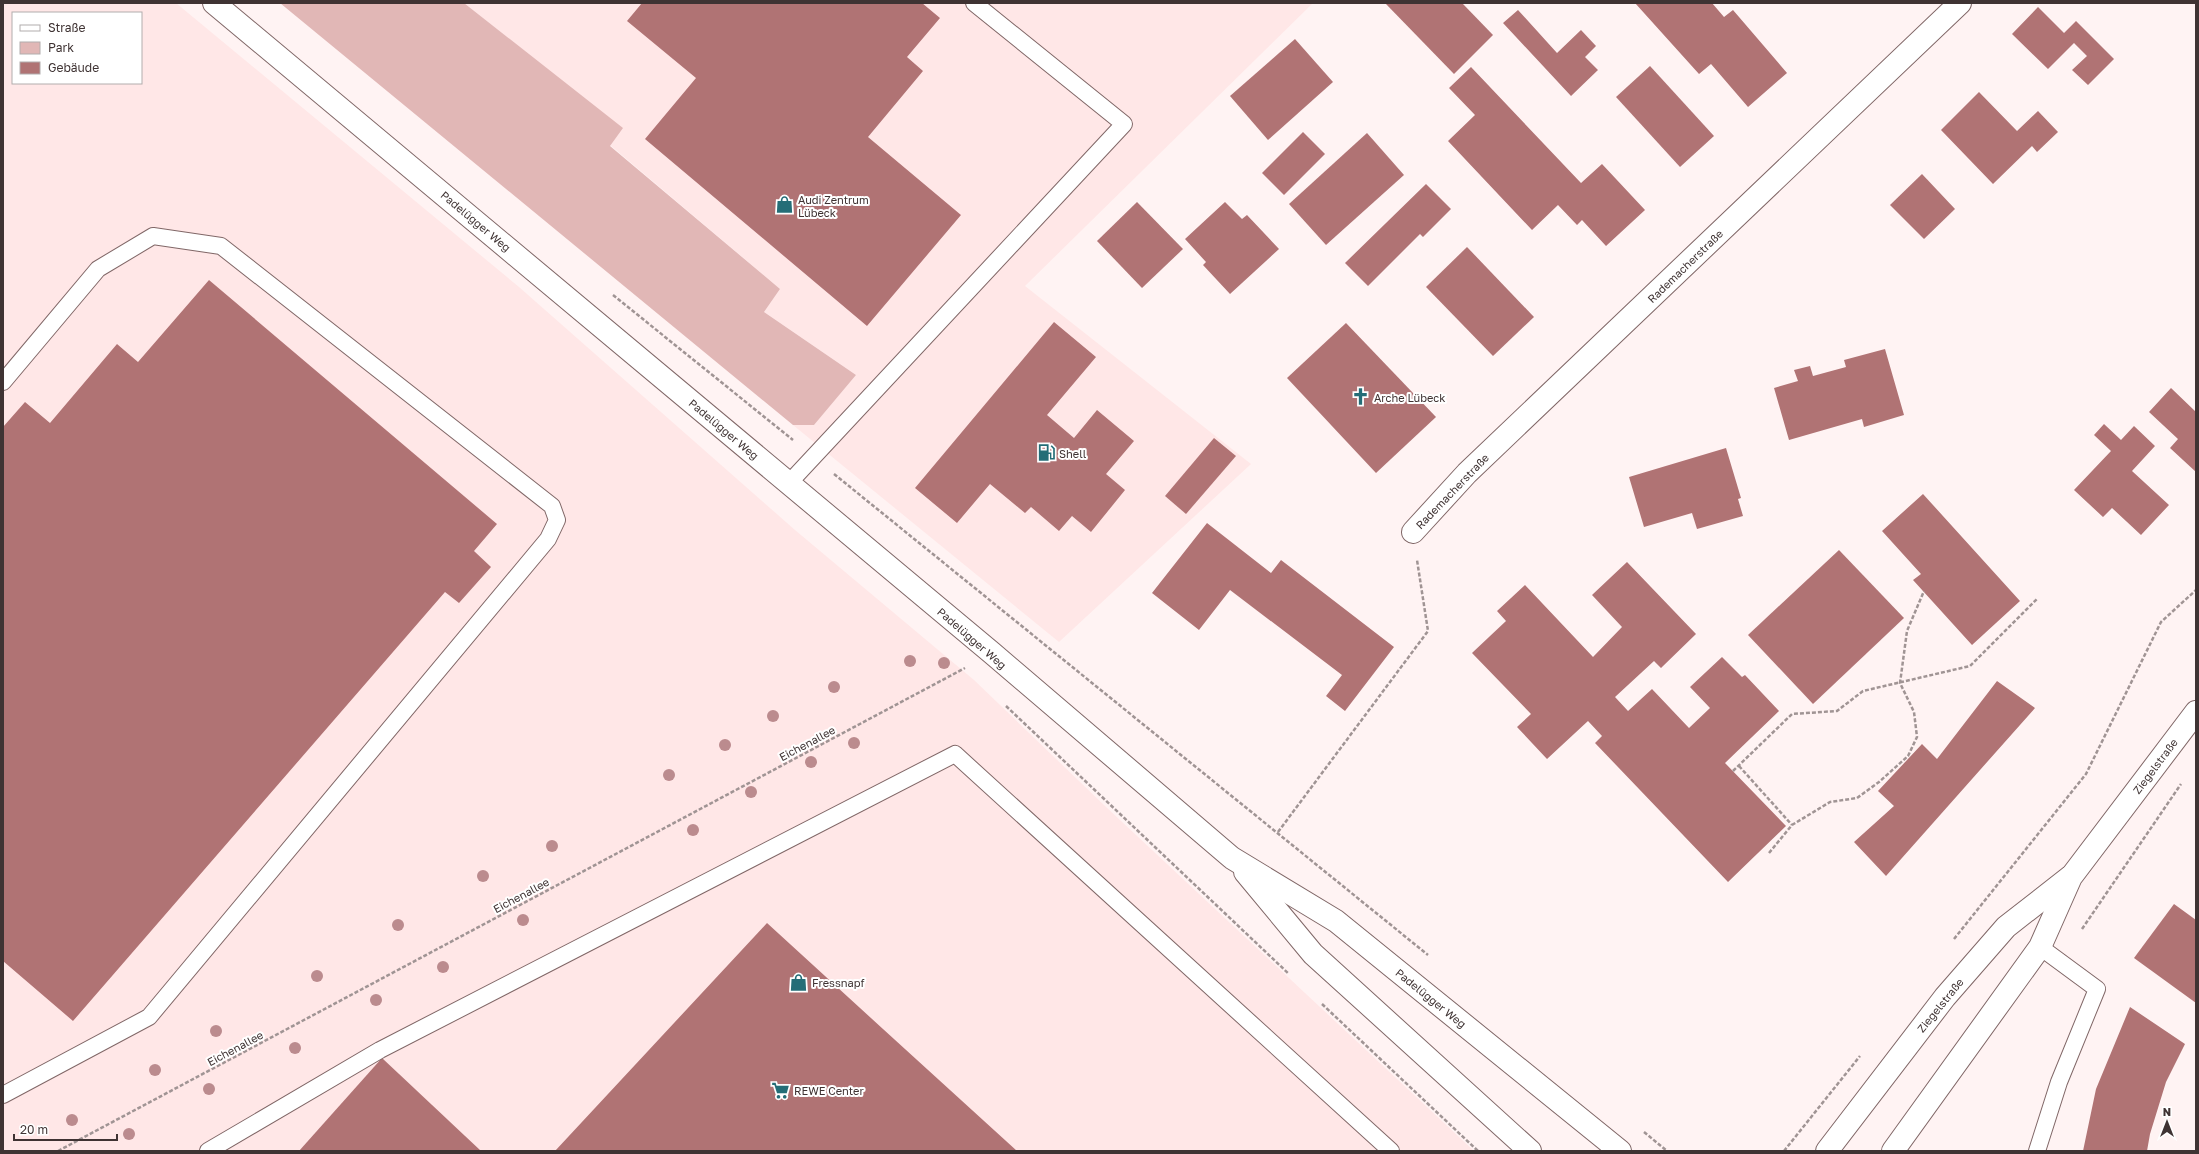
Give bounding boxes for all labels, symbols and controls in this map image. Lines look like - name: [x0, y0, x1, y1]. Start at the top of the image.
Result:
- legend: [12, 12, 142, 84]
- text: Straße: [48, 20, 86, 35]
- text: Park: [48, 40, 74, 55]
- text: Gebäude: [48, 60, 99, 75]
- street label: Padelügger Weg: [439, 188, 513, 254]
- place label: Audi Zentrum Lübeck: [798, 193, 869, 219]
- shop icon: Audi Zentrum Lübeck: [775, 195, 795, 215]
- street label: Rademacherstraße: [1645, 227, 1725, 305]
- church icon: Arche Lübeck: [1351, 387, 1371, 407]
- place label: Arche Lübeck: [1374, 391, 1446, 404]
- street label: Padelügger Weg: [687, 396, 761, 462]
- fuel station icon: Shell: [1036, 443, 1056, 463]
- place label: Shell: [1059, 447, 1087, 460]
- street label: Rademacherstraße: [1413, 451, 1491, 531]
- street label: Padelügger Weg: [935, 605, 1009, 671]
- street label: Eichenallee: [777, 723, 837, 763]
- street label: Ziegelstraße: [2130, 736, 2180, 796]
- street label: Eichenallee: [491, 875, 551, 915]
- street label: Padelügger Weg: [1393, 966, 1469, 1030]
- shop icon: Fressnapf: [789, 972, 809, 992]
- street label: Ziegelstraße: [1914, 975, 1966, 1035]
- place label: Fressnapf: [812, 976, 864, 989]
- street label: Eichenallee: [205, 1028, 265, 1068]
- supermarket icon: REWE Center: [771, 1080, 791, 1100]
- place label: REWE Center: [794, 1084, 865, 1097]
- north arrow: [2147, 1102, 2187, 1142]
- text: N: [2163, 1105, 2171, 1118]
- scale bar: [14, 1116, 117, 1142]
- text: 20 m: [20, 1122, 48, 1137]

